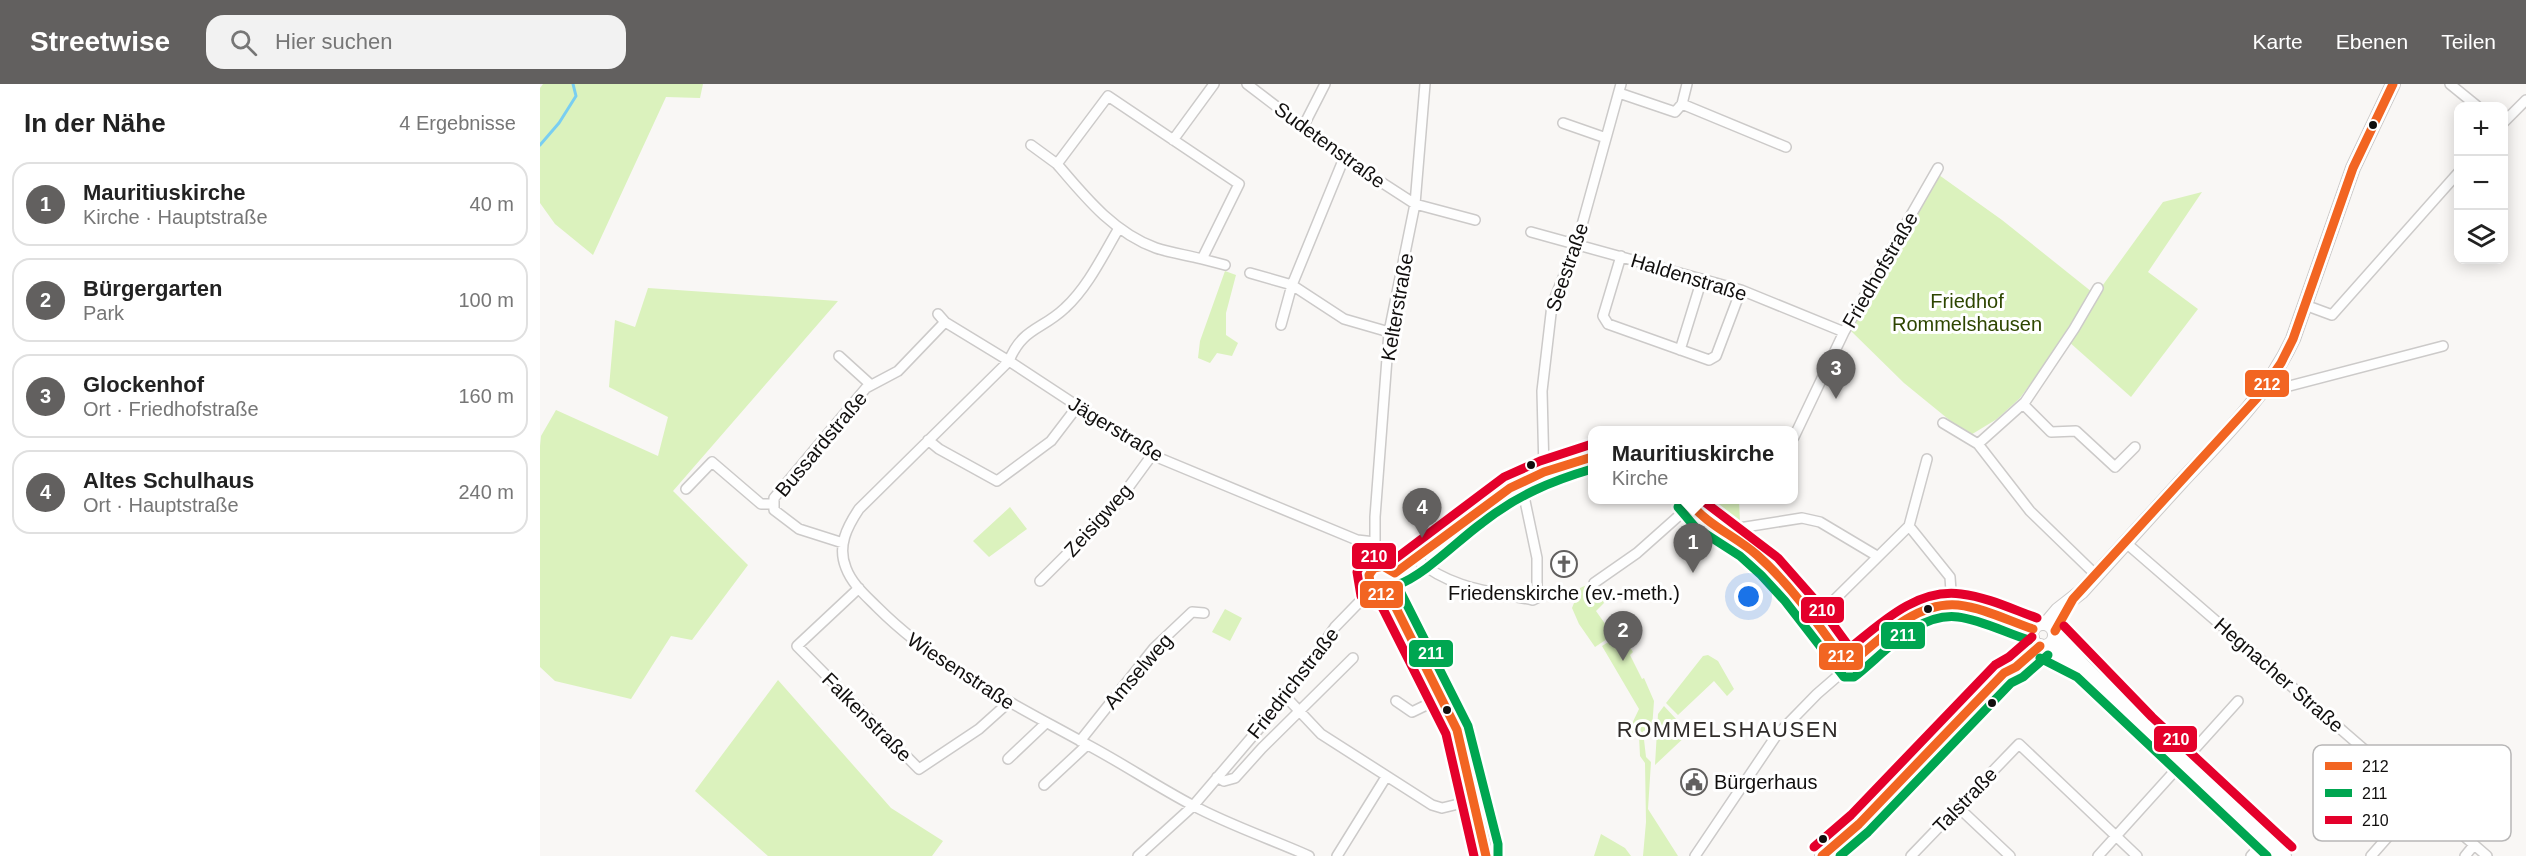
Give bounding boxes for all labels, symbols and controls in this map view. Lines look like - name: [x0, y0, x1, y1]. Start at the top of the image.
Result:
- search box: [206, 15, 626, 69]
- text: Streetwise: [30, 26, 170, 57]
- icon: search: [227, 26, 260, 59]
- text: Hier suchen: [275, 29, 392, 54]
- text: Karte: [2253, 30, 2303, 53]
- text: Ebenen: [2336, 30, 2408, 53]
- text: Teilen: [2441, 30, 2496, 53]
- street label: Sudetenstraße: [1270, 98, 1390, 192]
- map controls: [2454, 102, 2508, 264]
- button: +: [2454, 102, 2508, 156]
- text: In der Nähe: [24, 108, 166, 138]
- text: 4 Ergebnisse: [399, 112, 516, 134]
- unlabelled marker: [2367, 119, 2379, 131]
- button: −: [2454, 156, 2508, 210]
- text: Mauritiuskirche: [83, 180, 246, 205]
- text: 1: [40, 193, 51, 215]
- text: 40 m: [470, 193, 514, 215]
- text: Kirche · Hauptstraße: [83, 206, 268, 228]
- street label: Friedhofstraße: [1838, 208, 1922, 332]
- button: layers: [2454, 210, 2508, 264]
- street label: Seestraße: [1542, 220, 1592, 314]
- street label: Haldenstraße: [1628, 249, 1750, 305]
- street label: Kelterstraße: [1377, 251, 1417, 363]
- text: Bürgergarten: [83, 276, 222, 301]
- text: 2: [40, 289, 51, 311]
- text: 100 m: [458, 289, 514, 311]
- park label: Friedhof Rommelshausen: [1892, 290, 2042, 335]
- text: Park: [83, 302, 124, 324]
- pin: 3: [1816, 350, 1856, 399]
- line badge: 212: [2244, 369, 2290, 398]
- text: Glockenhof: [83, 372, 204, 397]
- text: 212: [2254, 376, 2280, 393]
- text: 3: [40, 385, 51, 407]
- text: 160 m: [458, 385, 514, 407]
- street label: Bussardstraße: [771, 387, 871, 501]
- street label: Jägerstraße: [1065, 392, 1167, 466]
- text: Ort · Friedhofstraße: [83, 398, 259, 420]
- popup: [1588, 426, 1798, 504]
- text: Mauritiuskirche: [1612, 441, 1774, 466]
- unlabelled marker: [1525, 459, 1537, 471]
- text: Kirche: [1612, 467, 1668, 489]
- text: Altes Schulhaus: [83, 468, 254, 493]
- street label: Zeisigweg: [1060, 479, 1136, 561]
- text: 4: [40, 481, 51, 503]
- text: 240 m: [458, 481, 514, 503]
- pin: 4: [1402, 488, 1442, 538]
- text: Ort · Hauptstraße: [83, 494, 239, 516]
- pin: 1: [1674, 524, 1712, 573]
- line badge: 210: [1351, 542, 1397, 570]
- text: 210: [1361, 548, 1387, 565]
- church icon: Friedenskirche (ev.-meth.): [1549, 549, 1579, 579]
- line badge: 212: [1359, 580, 1404, 609]
- place label: Friedenskirche (ev.-meth.): [1448, 582, 1680, 604]
- your location: [1734, 582, 1763, 611]
- text: 212: [1368, 586, 1394, 603]
- line badge: 210: [1800, 596, 1845, 624]
- text: 210: [1809, 602, 1835, 619]
- unlabelled marker: [1922, 603, 1934, 615]
- pin: 2: [1604, 612, 1642, 661]
- street label: Hegnacher Straße: [2210, 613, 2348, 737]
- line badge: 211: [1880, 621, 1926, 650]
- street label: Friedrichstraße: [1243, 623, 1343, 743]
- text: 211: [1890, 627, 1916, 644]
- street label: Wiesenstraße: [903, 628, 1019, 714]
- street label: Amselweg: [1099, 629, 1177, 713]
- line badge: 211: [1408, 639, 1454, 668]
- line badge: 212: [1818, 642, 1864, 671]
- text: 211: [1418, 645, 1444, 662]
- text: 212: [1828, 648, 1854, 665]
- street label: Falkenstraße: [818, 668, 916, 766]
- unlabelled marker: [1986, 697, 1998, 709]
- unlabelled marker: [1441, 704, 1453, 716]
- district label: ROMMELSHAUSEN: [1617, 717, 1839, 742]
- line badge: 210: [2153, 725, 2198, 753]
- text: 210: [2163, 731, 2189, 748]
- legend: [2313, 745, 2511, 841]
- text: 212: [2362, 758, 2389, 775]
- street label: Talstraße: [1929, 763, 2001, 837]
- public building icon: Bürgerhaus: [1679, 767, 1709, 797]
- place label: Bürgerhaus: [1714, 771, 1817, 793]
- text: 211: [2362, 785, 2388, 802]
- text: 210: [2362, 812, 2389, 829]
- unlabelled marker: [1817, 833, 1829, 845]

